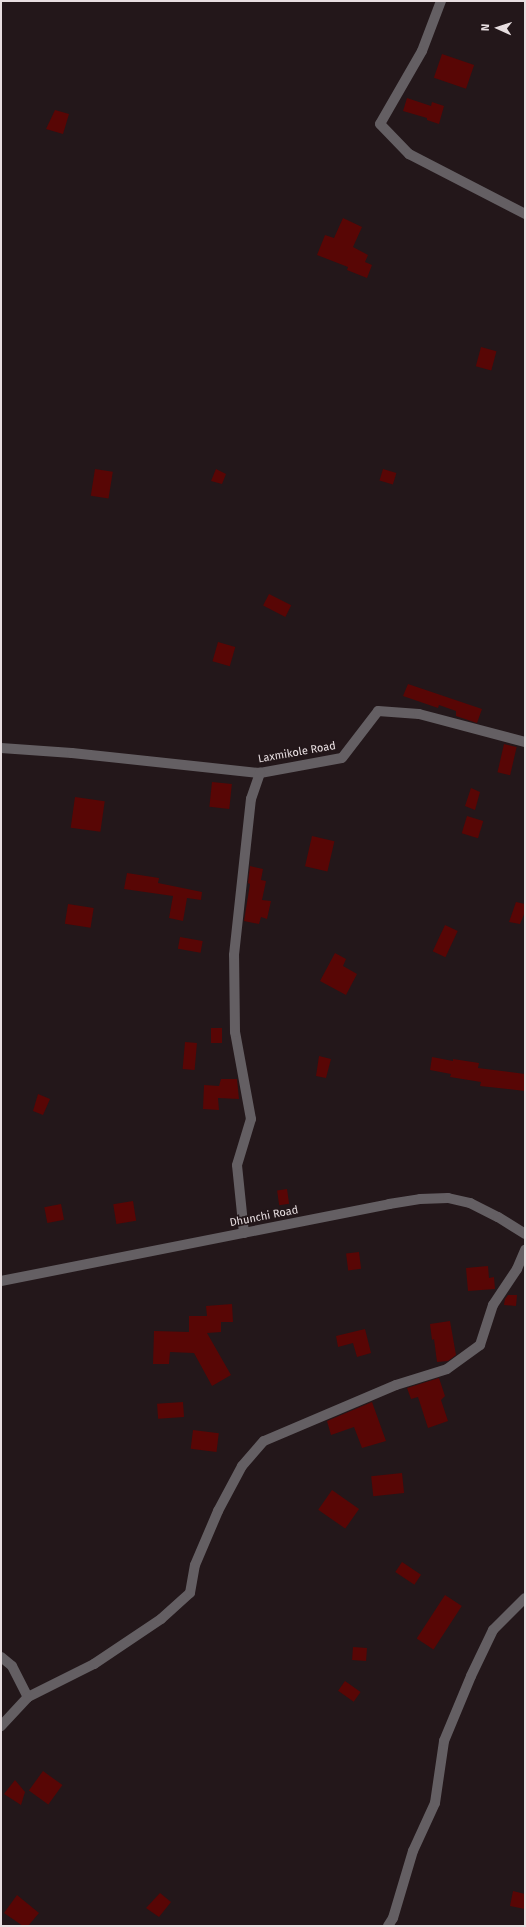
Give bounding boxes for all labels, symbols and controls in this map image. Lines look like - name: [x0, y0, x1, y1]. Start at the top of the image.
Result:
- north arrow: [478, 8, 518, 48]
- text: N: [479, 23, 492, 31]
- street label: Laxmikole Road: [257, 740, 337, 766]
- street label: Dhunchi Road: [229, 1204, 299, 1230]

